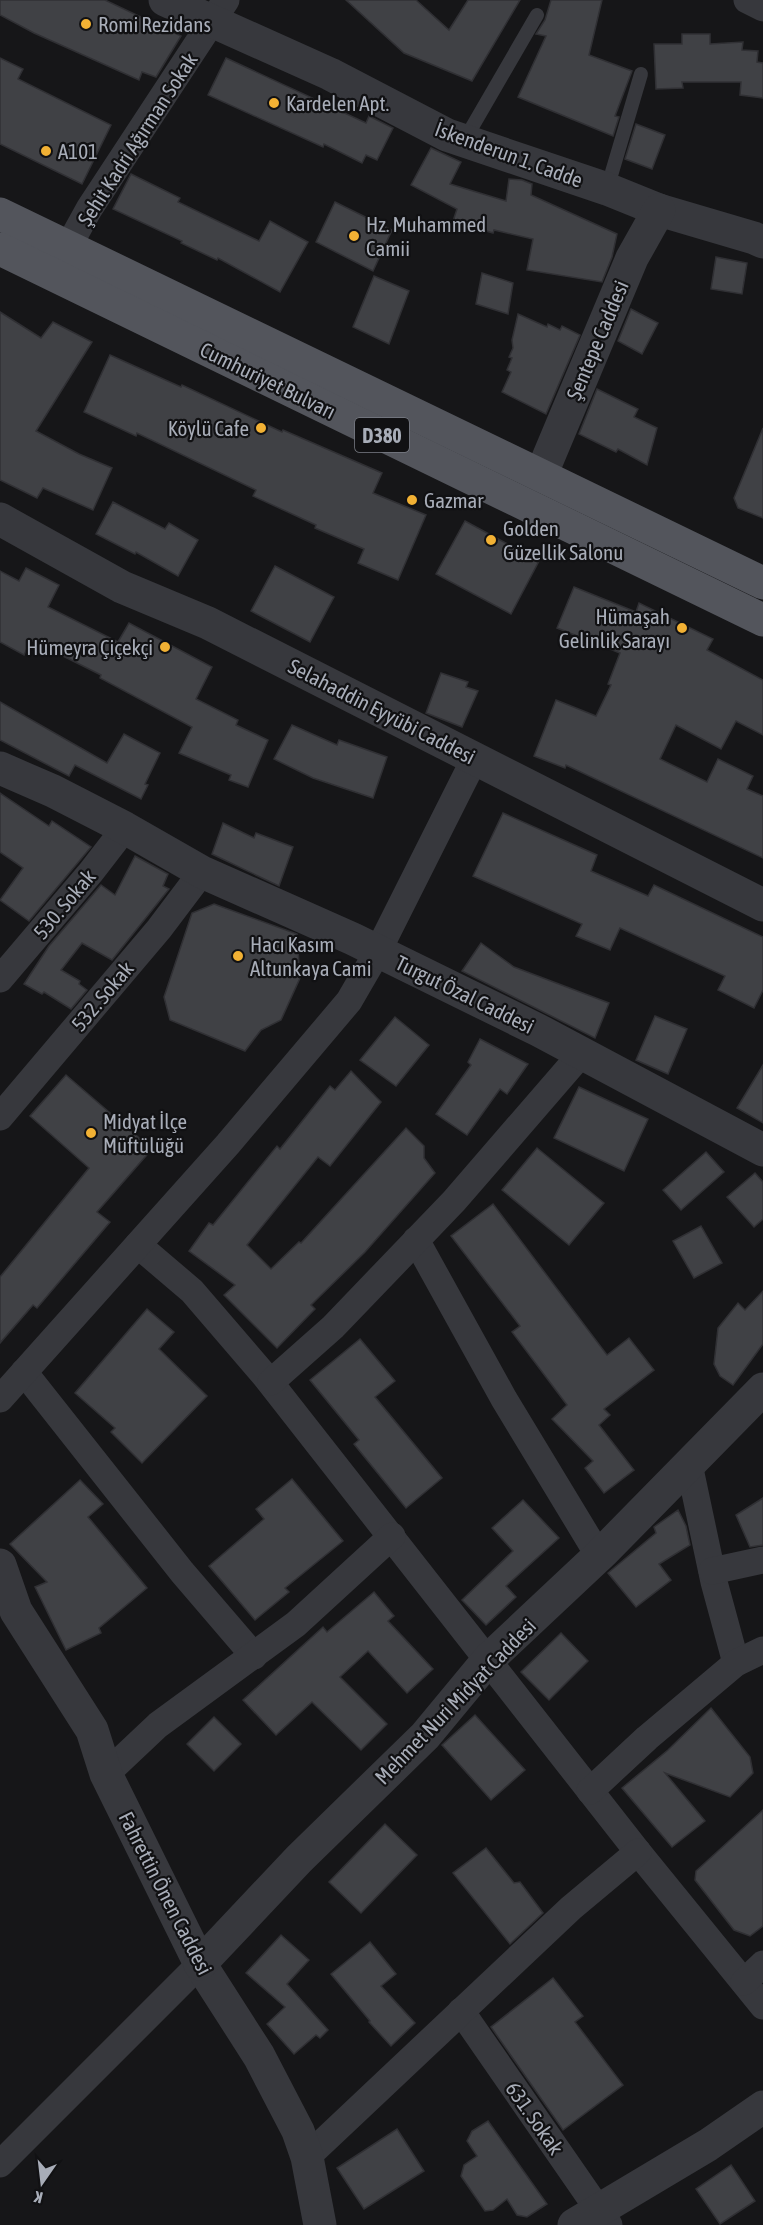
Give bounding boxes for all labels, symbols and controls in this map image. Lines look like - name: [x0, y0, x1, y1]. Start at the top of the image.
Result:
- place label: Romi Rezidans: [98, 12, 211, 36]
- marker: Romi Rezidans: [79, 17, 93, 31]
- street label: Şehit Kadri Ağırman Sokak: [72, 48, 202, 230]
- place label: Kardelen Apt.: [286, 91, 389, 115]
- marker: Kardelen Apt.: [267, 96, 281, 110]
- street label: İskenderun 1. Cadde: [432, 116, 586, 192]
- place label: A101: [58, 139, 98, 163]
- marker: A101: [39, 144, 53, 158]
- place label: Hz. Muhammed Camii: [366, 212, 486, 260]
- marker: Hz. Muhammed Camii: [347, 229, 361, 243]
- street label: Şentepe Caddesi: [561, 277, 633, 403]
- street label: Cumhuriyet Bulvarı: [196, 337, 340, 423]
- place label: Köylü Cafe: [168, 416, 249, 440]
- road number: D380: [355, 418, 409, 452]
- marker: Köylü Cafe: [254, 421, 268, 435]
- place label: Gazmar: [424, 488, 484, 512]
- marker: Gazmar: [405, 493, 419, 507]
- place label: Golden Güzellik Salonu: [503, 516, 623, 564]
- marker: Golden Güzellik Salonu: [484, 533, 498, 547]
- place label: Hümaşah Gelinlik Sarayı: [559, 604, 670, 652]
- marker: Hümaşah Gelinlik Sarayı: [675, 621, 689, 635]
- place label: Hümeyra Çiçekçi: [26, 635, 153, 659]
- marker: Hümeyra Çiçekçi: [158, 640, 172, 654]
- street label: Selahaddin Eyyübi Caddesi: [285, 653, 479, 769]
- street label: 530. Sokak: [28, 864, 100, 944]
- place label: Hacı Kasım Altunkaya Cami: [250, 932, 372, 980]
- marker: Hacı Kasım Altunkaya Cami: [231, 949, 245, 963]
- street label: Turgut Özal Caddesi: [392, 950, 538, 1038]
- street label: 532. Sokak: [66, 956, 138, 1036]
- place label: Midyat İlçe Müftülüğü: [103, 1109, 187, 1157]
- marker: Midyat İlçe Müftülüğü: [84, 1126, 98, 1140]
- street label: Mehmet Nuri Midyat Caddesi: [370, 1613, 540, 1789]
- street label: Fahrettin Önen Caddesi: [115, 1808, 217, 1978]
- street label: 631. Sokak: [501, 2077, 569, 2159]
- north arrow: [12, 2153, 72, 2213]
- text: K: [32, 2188, 44, 2207]

